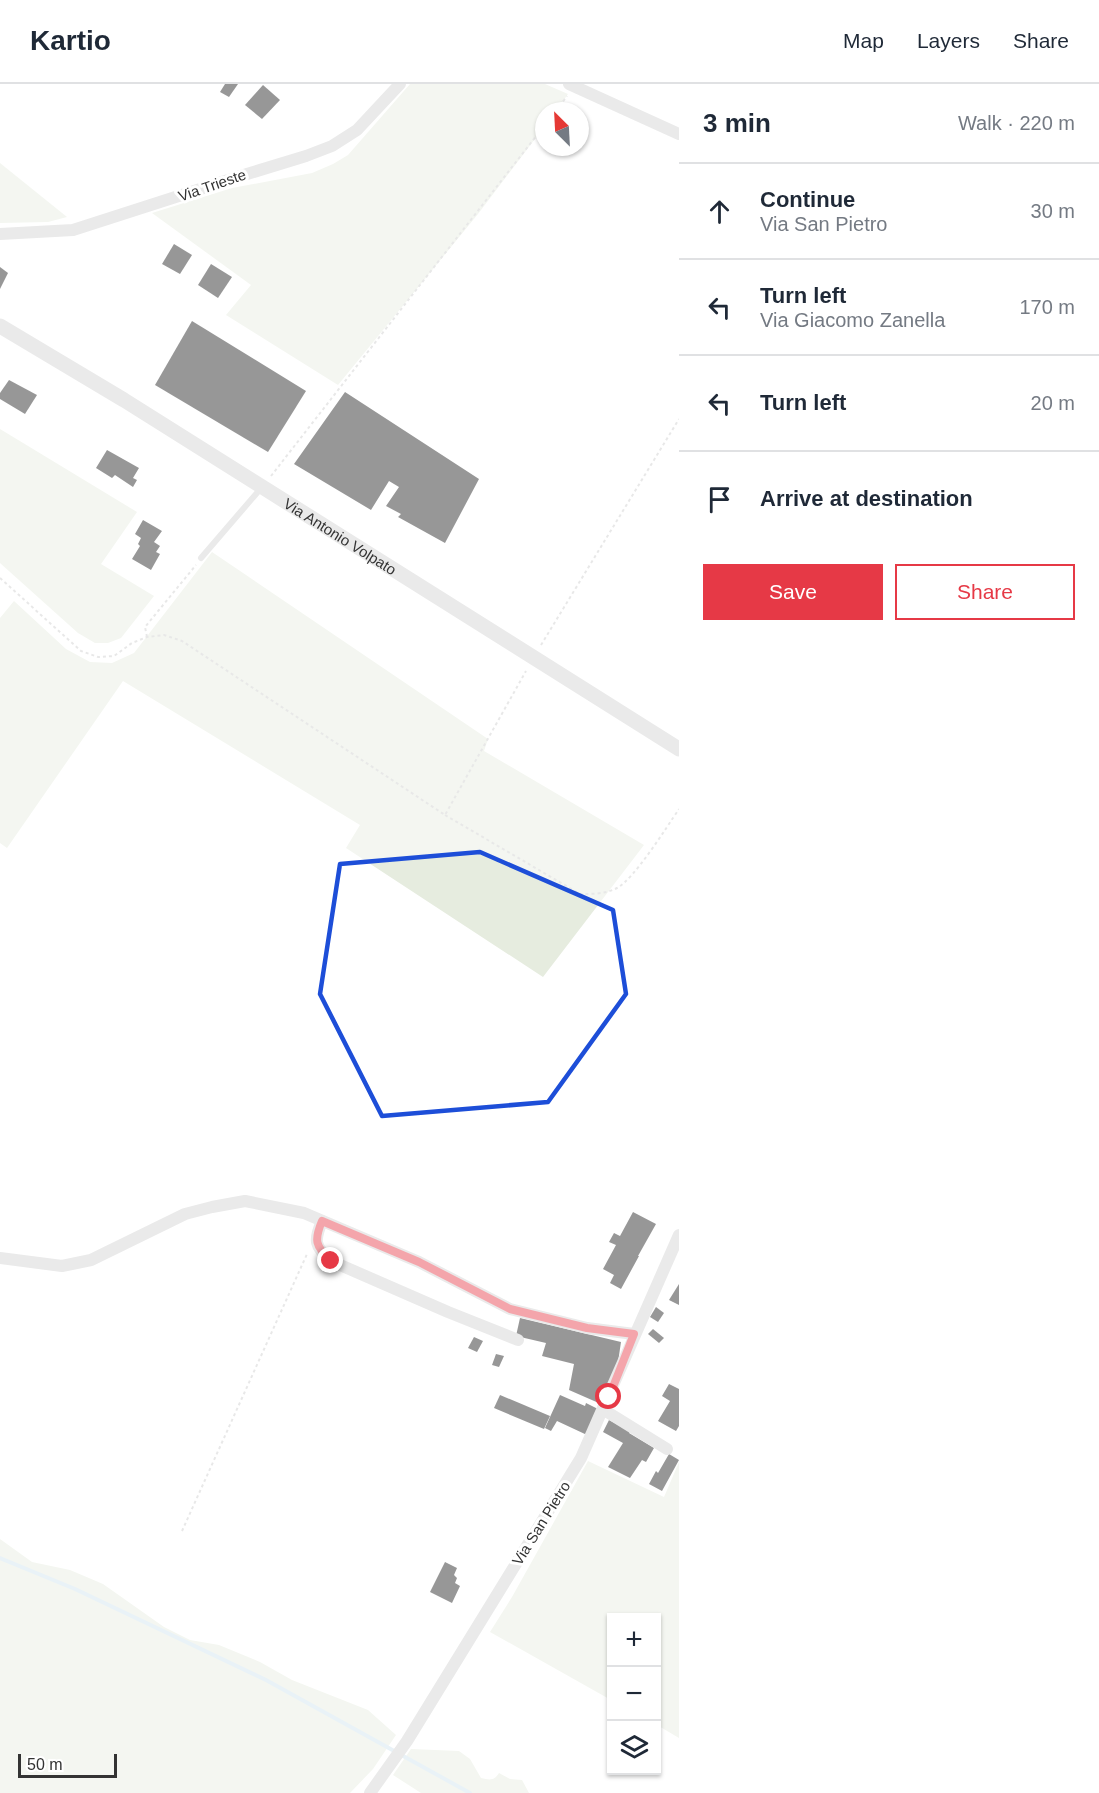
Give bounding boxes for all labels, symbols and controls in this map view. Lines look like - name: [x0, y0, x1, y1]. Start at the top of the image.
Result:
- text: Kartio: [30, 25, 111, 56]
- text: Map: [843, 29, 884, 52]
- text: Layers: [917, 29, 980, 52]
- text: Share: [1013, 29, 1069, 52]
- north arrow: [535, 102, 589, 156]
- text: 3 min: [703, 108, 771, 138]
- text: Walk · 220 m: [958, 112, 1075, 134]
- street label: Via Trieste: [176, 165, 248, 205]
- text: Continue: [760, 187, 855, 212]
- icon: ahead: [703, 195, 736, 228]
- text: 30 m: [1031, 200, 1075, 222]
- text: Via San Pietro: [760, 213, 888, 235]
- text: Turn left: [760, 283, 846, 308]
- icon: left: [703, 291, 736, 324]
- text: 170 m: [1019, 296, 1075, 318]
- text: Via Giacomo Zanella: [760, 309, 945, 331]
- icon: left: [703, 387, 736, 420]
- text: Turn left: [760, 390, 846, 415]
- text: 20 m: [1031, 392, 1075, 414]
- icon: arrive: [703, 483, 736, 516]
- text: Arrive at destination: [760, 486, 973, 511]
- street label: Via Antonio Volpato: [281, 494, 400, 578]
- button: Save: [703, 564, 883, 620]
- button: Share: [895, 564, 1075, 620]
- route end: [317, 1247, 343, 1273]
- route start: [595, 1383, 621, 1409]
- street label: Via San Pietro: [508, 1478, 574, 1568]
- map controls: [607, 1613, 661, 1775]
- button: +: [607, 1613, 661, 1667]
- button: −: [607, 1667, 661, 1721]
- button: layers: [607, 1721, 661, 1775]
- scale bar: [18, 1751, 117, 1778]
- text: 50 m: [27, 1756, 63, 1773]

